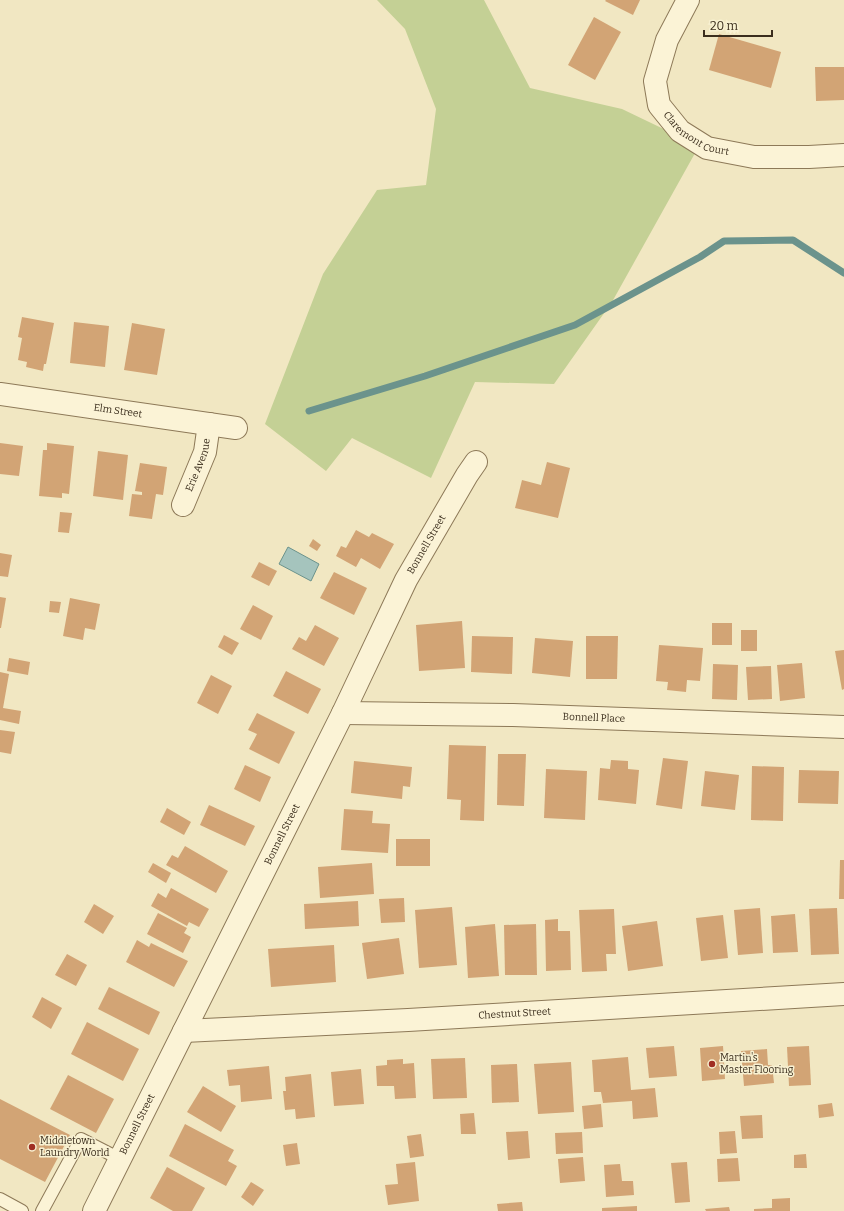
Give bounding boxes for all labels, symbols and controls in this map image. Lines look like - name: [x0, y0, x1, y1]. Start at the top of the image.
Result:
- scale bar: [704, 12, 772, 38]
- text: 20 m: [710, 19, 739, 33]
- street label: Claremont Court: [661, 109, 730, 158]
- street label: Elm Street: [93, 402, 143, 420]
- street label: Erie Avenue: [183, 438, 213, 493]
- street label: Bonnell Street: [405, 512, 449, 576]
- street label: Bonnell Place: [562, 711, 625, 725]
- street label: Bonnell Street: [262, 802, 303, 867]
- street label: Chestnut Street: [478, 1005, 552, 1022]
- place label: Martin's Master Flooring: [720, 1052, 794, 1076]
- marker: Martin's Master Flooring: [707, 1059, 717, 1069]
- street label: Bonnell Street: [117, 1092, 158, 1157]
- place label: Middletown Laundry World: [40, 1135, 110, 1159]
- marker: Middletown Laundry World: [27, 1142, 37, 1152]

